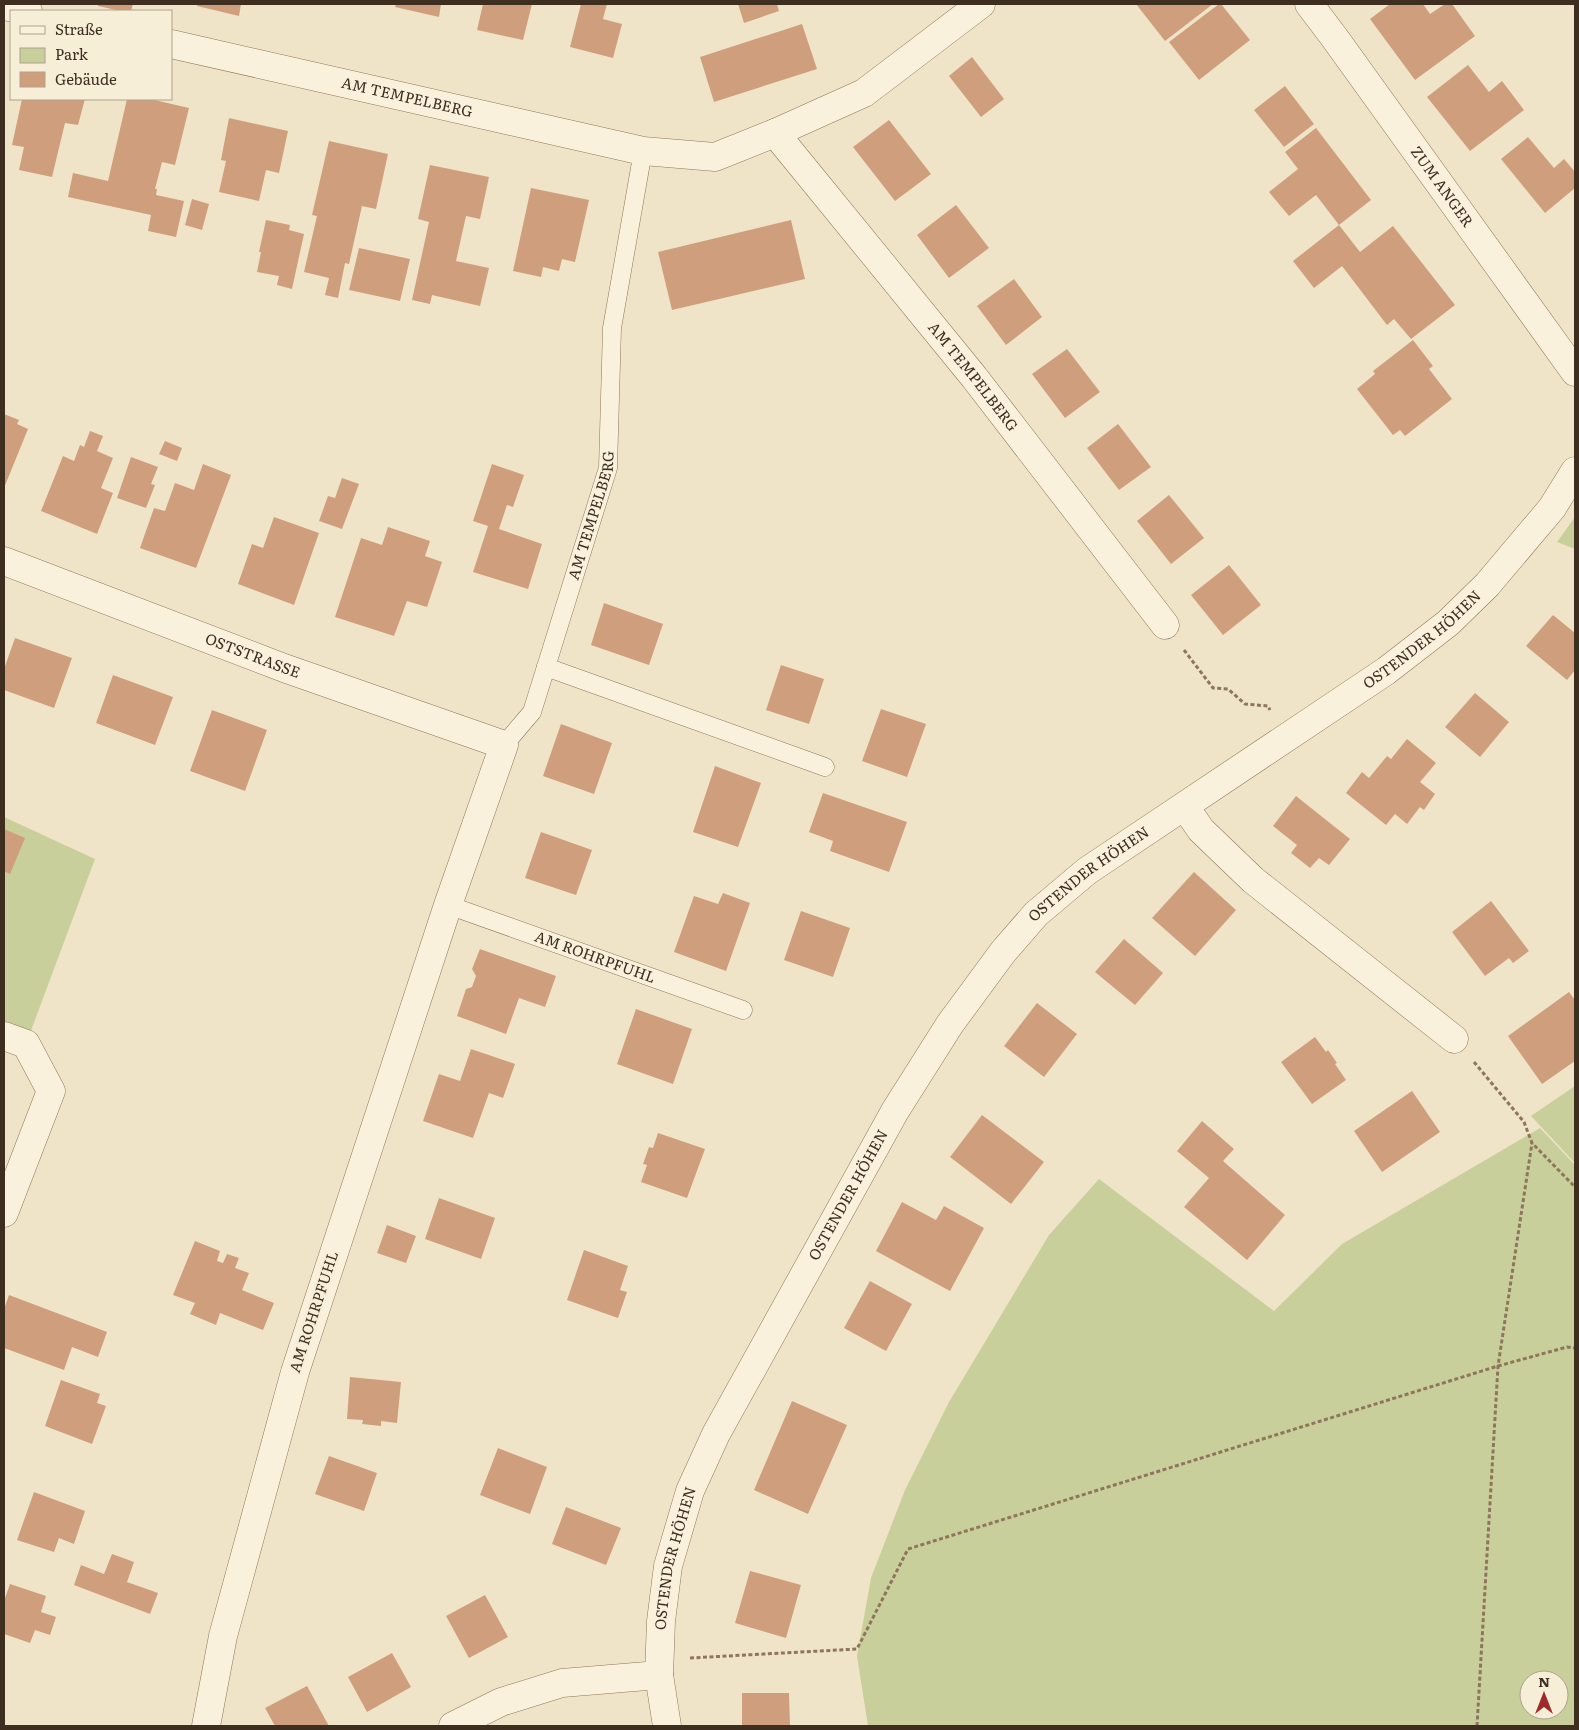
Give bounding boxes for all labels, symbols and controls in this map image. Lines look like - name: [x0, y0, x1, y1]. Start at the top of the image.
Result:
- legend: [10, 10, 172, 100]
- text: Straße: [55, 17, 103, 40]
- text: Park: [55, 42, 89, 65]
- text: Gebäude: [55, 67, 117, 90]
- street label: AM TEMPELBERG: [339, 70, 475, 122]
- street label: ZUM ANGER: [1406, 141, 1480, 231]
- street label: AM TEMPELBERG: [923, 316, 1025, 436]
- street label: AM TEMPELBERG: [561, 450, 618, 583]
- street label: OSTENDER HÖHEN: [1357, 584, 1486, 694]
- street label: OSTSTRASSE: [202, 626, 304, 683]
- street label: OSTENDER HÖHEN: [1021, 820, 1153, 926]
- street label: AM ROHRPFUHL: [532, 924, 659, 988]
- street label: OSTENDER HÖHEN: [801, 1125, 893, 1264]
- street label: AM ROHRPFUHL: [282, 1248, 343, 1375]
- street label: OSTENDER HÖHEN: [648, 1483, 701, 1630]
- north arrow: [1519, 1670, 1569, 1720]
- text: N: [1538, 1671, 1550, 1691]

